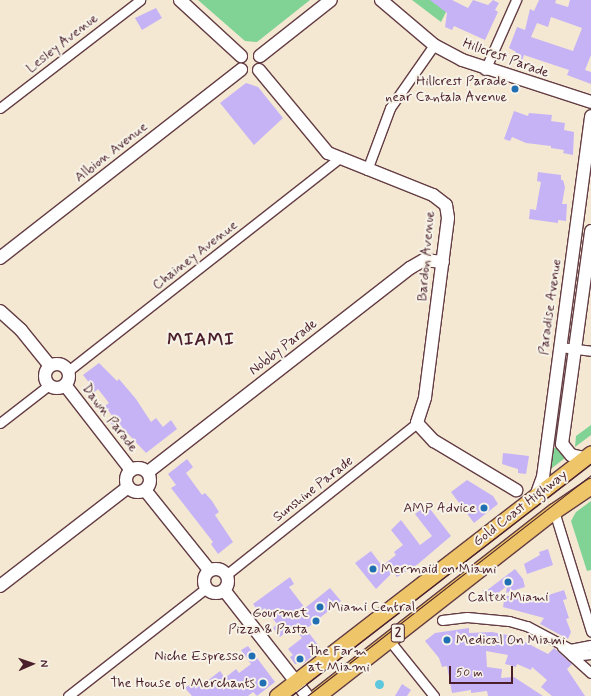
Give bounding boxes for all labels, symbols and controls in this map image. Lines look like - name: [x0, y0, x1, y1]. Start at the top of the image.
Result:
- street label: Lesley Avenue: [23, 10, 101, 76]
- street label: Hillcrest Parade: [461, 35, 551, 81]
- place label: Hillcrest Parade near Cantala Avenue: [379, 73, 507, 106]
- marker: Hillcrest Parade near Cantala Avenue: [510, 84, 520, 94]
- street label: Albion Avenue: [71, 118, 151, 186]
- street label: Bardon Avenue: [414, 211, 438, 301]
- street label: Chainey Avenue: [151, 218, 239, 292]
- street label: Paradise Avenue: [535, 257, 565, 357]
- street label: Nobby Parade: [246, 315, 320, 379]
- district label: MIAMI: [169, 329, 233, 351]
- street label: Dawn Parade: [78, 381, 142, 455]
- street label: Sunshine Parade: [270, 453, 356, 525]
- street label: Gold Coast Highway: [470, 466, 570, 550]
- place label: AMP Advice: [405, 500, 476, 516]
- marker: AMP Advice: [479, 503, 489, 513]
- place label: Mermaid on Miami: [381, 561, 497, 577]
- marker: Mermaid on Miami: [368, 564, 378, 574]
- marker: Caltex Miami: [503, 577, 513, 587]
- place label: Caltex Miami: [467, 589, 549, 605]
- place label: Miami Central: [328, 599, 418, 615]
- marker: Miami Central: [315, 602, 325, 612]
- place label: Gourmet Pizza & Pasta: [228, 605, 308, 638]
- marker: Gourmet Pizza & Pasta: [311, 616, 321, 626]
- road number: 2: [390, 622, 406, 644]
- place label: Medical On Miami: [456, 632, 566, 648]
- marker: Medical On Miami: [441, 634, 453, 646]
- place label: The Farm at Miami: [308, 643, 368, 676]
- north arrow: [12, 644, 52, 684]
- place label: Niche Espresso: [156, 648, 244, 664]
- marker: Niche Espresso: [247, 651, 257, 661]
- marker: The Farm at Miami: [295, 654, 305, 664]
- scale bar: [451, 658, 515, 684]
- text: N: [37, 660, 51, 667]
- text: 50 m: [456, 665, 483, 681]
- place label: The House of Merchants: [114, 675, 255, 691]
- marker: The House of Merchants: [258, 678, 268, 688]

